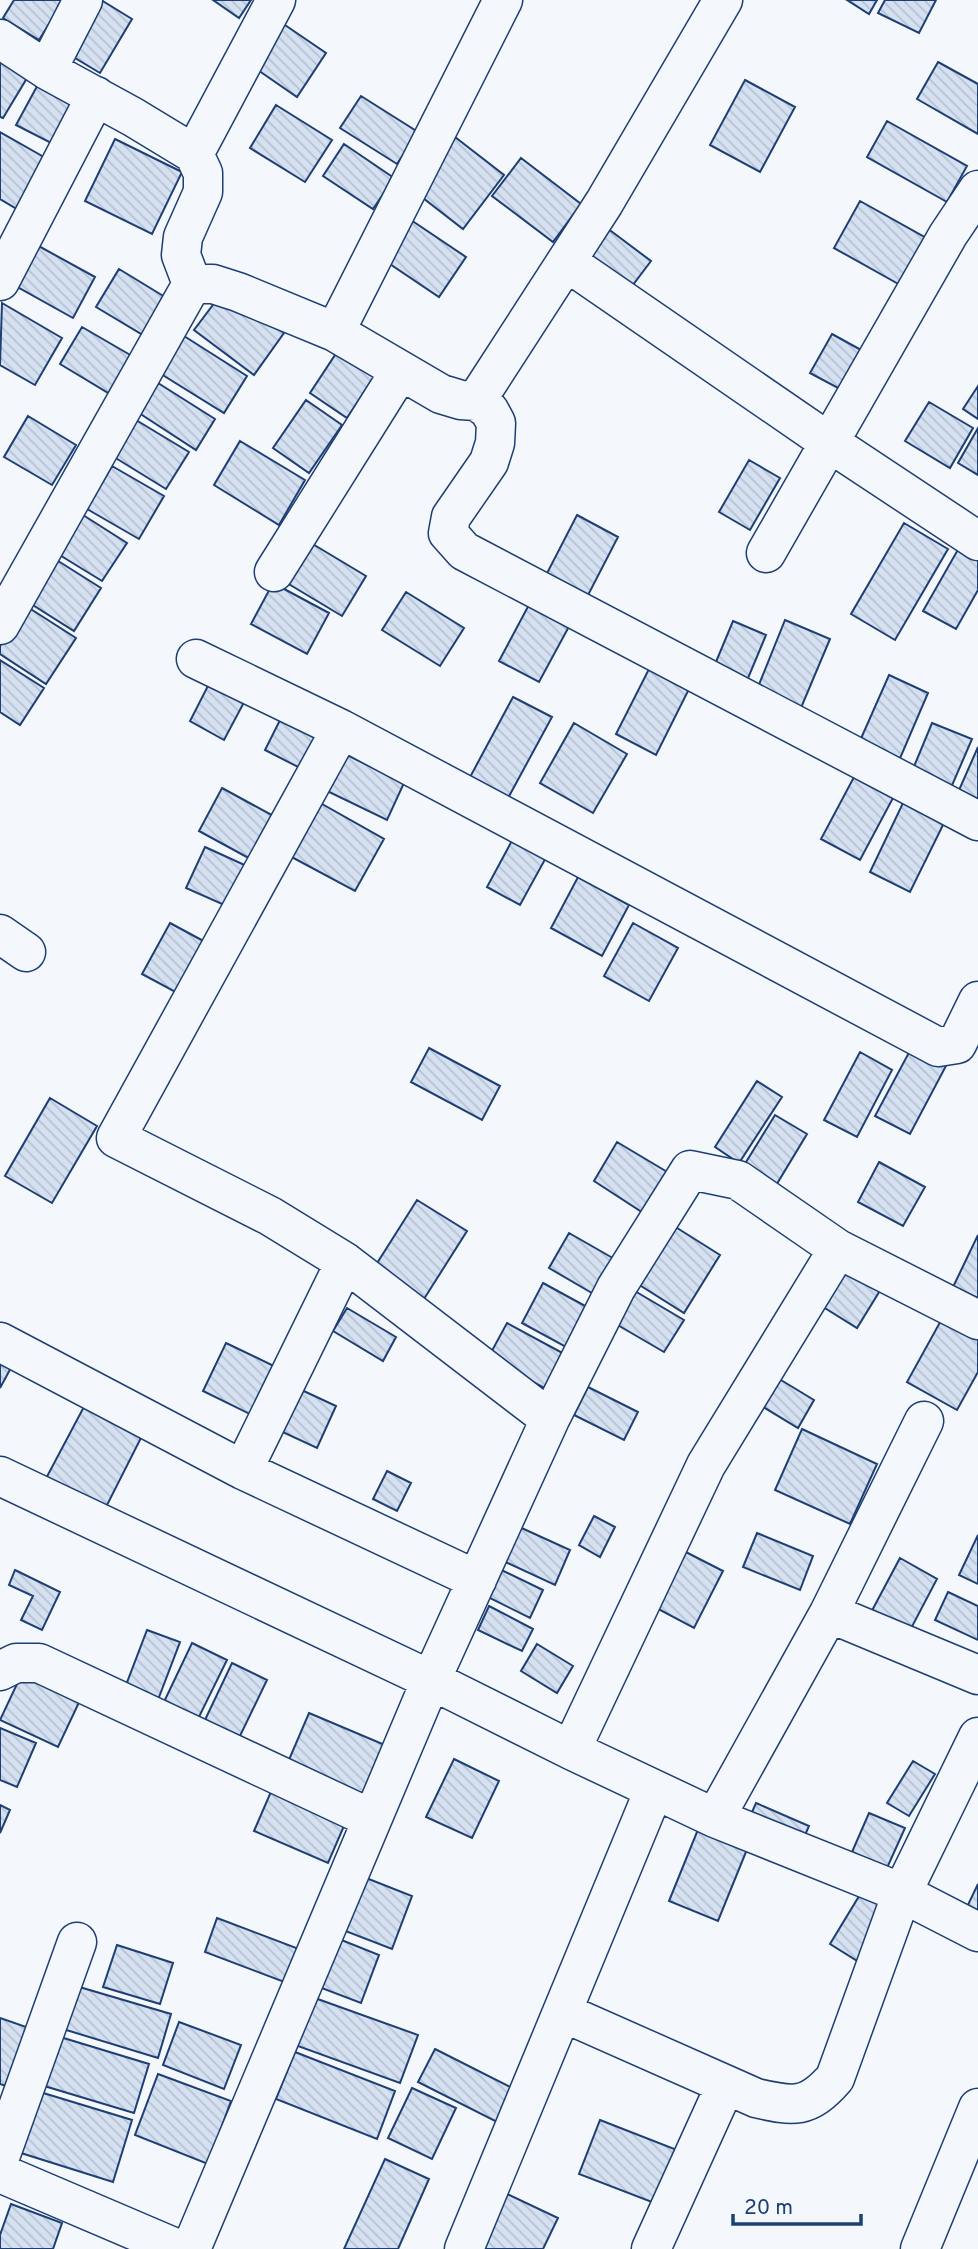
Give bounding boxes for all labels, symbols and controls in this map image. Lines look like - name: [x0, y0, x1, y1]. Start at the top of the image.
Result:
- scale bar: [733, 2182, 861, 2226]
- text: 20 m: [744, 2195, 793, 2222]

